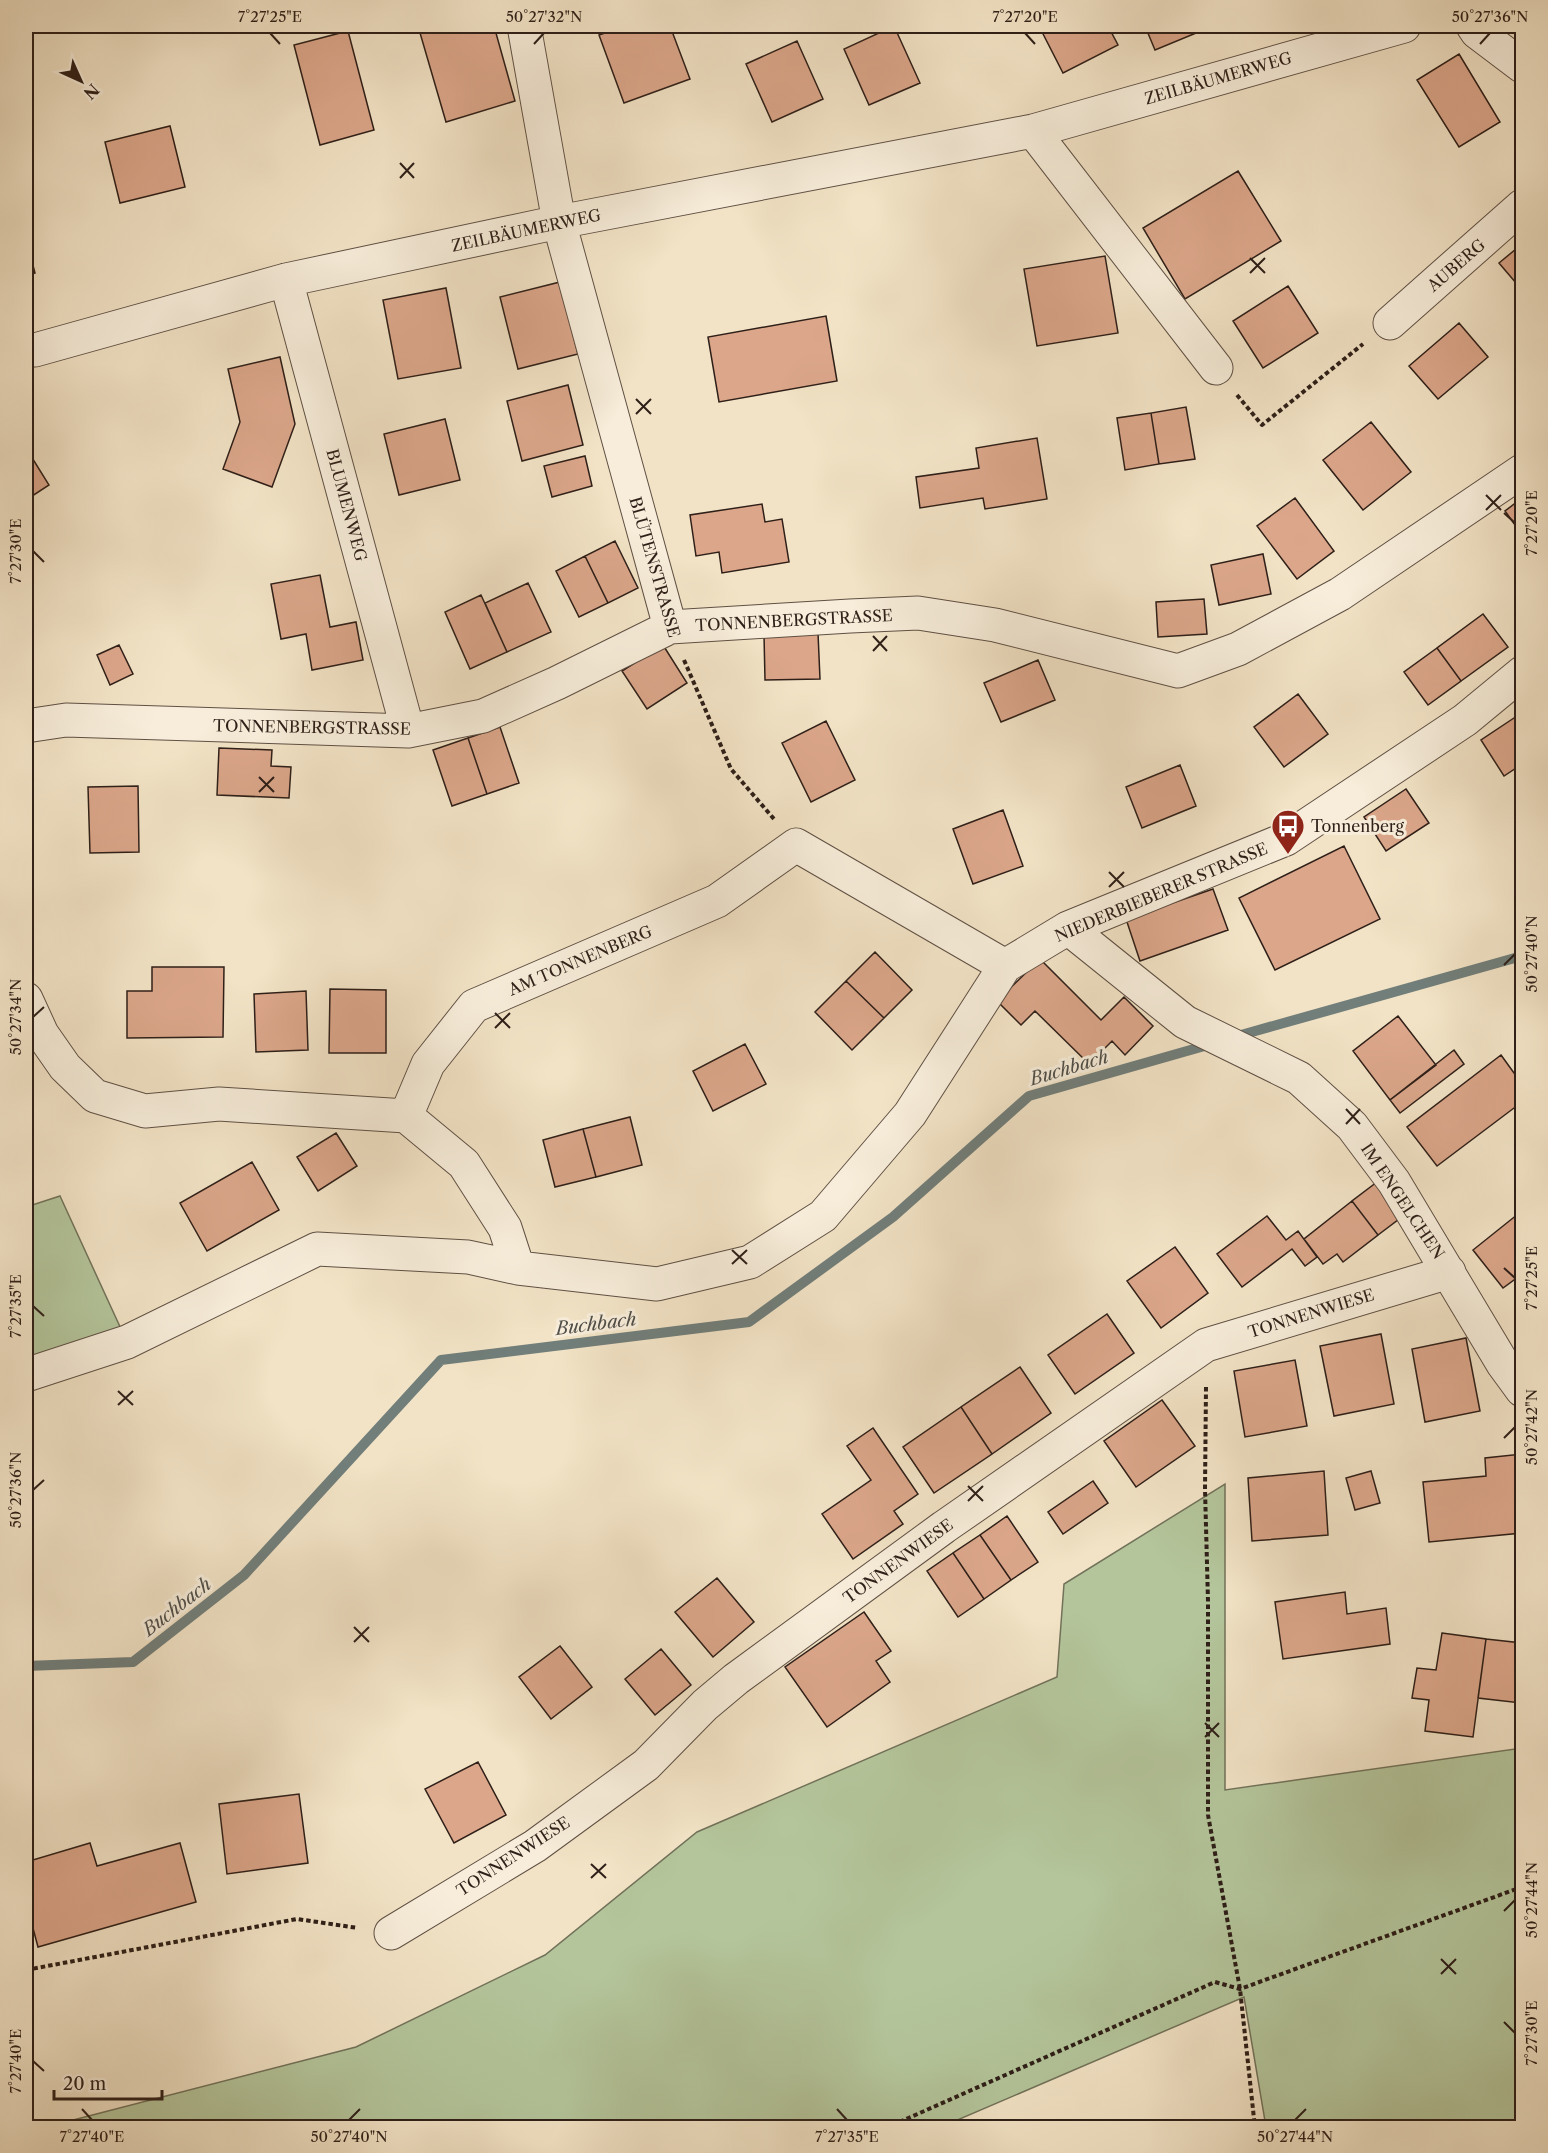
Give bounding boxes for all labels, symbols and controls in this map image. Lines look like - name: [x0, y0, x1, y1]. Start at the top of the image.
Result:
- text: 7°27'25"E: [238, 7, 302, 26]
- text: 50°27'32"N: [506, 7, 582, 26]
- text: 7°27'20"E: [992, 7, 1058, 26]
- text: 50°27'36"N: [1452, 7, 1528, 26]
- street label: ZEILBÄUMERWEG: [1142, 47, 1294, 109]
- north arrow: [51, 51, 111, 111]
- text: N: [80, 80, 104, 104]
- street label: ZEILBÄUMERWEG: [449, 204, 603, 256]
- street label: AUBERG: [1422, 234, 1489, 296]
- street label: BLUMENWEG: [322, 447, 372, 564]
- text: 7°27'20"E: [1522, 490, 1541, 556]
- street label: BLÜTENSTRASSE: [625, 494, 685, 640]
- text: 7°27'30"E: [6, 518, 25, 584]
- street label: TONNENBERGSTRASSE: [695, 605, 893, 635]
- street label: TONNENBERGSTRASSE: [213, 715, 411, 739]
- bus stop icon: Tonnenberg: [1270, 808, 1306, 855]
- place label: Tonnenberg: [1311, 816, 1405, 836]
- street label: NIEDERBIEBERER STRASSE: [1051, 838, 1271, 946]
- text: 50°27'40"N: [1522, 915, 1541, 993]
- street label: AM TONNENBERG: [504, 921, 655, 1000]
- text: 50°27'34"N: [6, 979, 25, 1055]
- water label: Buchbach: [1025, 1046, 1111, 1091]
- street label: IM ENGELCHEN: [1357, 1139, 1449, 1263]
- text: 7°27'25"E: [1522, 1246, 1541, 1310]
- text: 7°27'35"E: [6, 1274, 25, 1338]
- street label: TONNENWIESE: [1245, 1284, 1377, 1342]
- water label: Buchbach: [552, 1308, 638, 1340]
- text: 50°27'42"N: [1522, 1389, 1541, 1465]
- text: 50°27'36"N: [6, 1452, 25, 1528]
- street label: TONNENWIESE: [839, 1514, 957, 1608]
- water label: Buchbach: [137, 1573, 216, 1642]
- street label: TONNENWIESE: [453, 1812, 573, 1900]
- text: 50°27'44"N: [1522, 1862, 1541, 1938]
- text: 7°27'30"E: [1522, 2000, 1541, 2066]
- text: 7°27'40"E: [6, 2029, 25, 2093]
- scale bar: [54, 2063, 162, 2101]
- text: 20 m: [63, 2073, 107, 2095]
- text: 7°27'40"E: [60, 2127, 124, 2146]
- text: 50°27'40"N: [310, 2127, 388, 2146]
- text: 7°27'35"E: [815, 2127, 879, 2146]
- text: 50°27'44"N: [1257, 2127, 1333, 2146]

